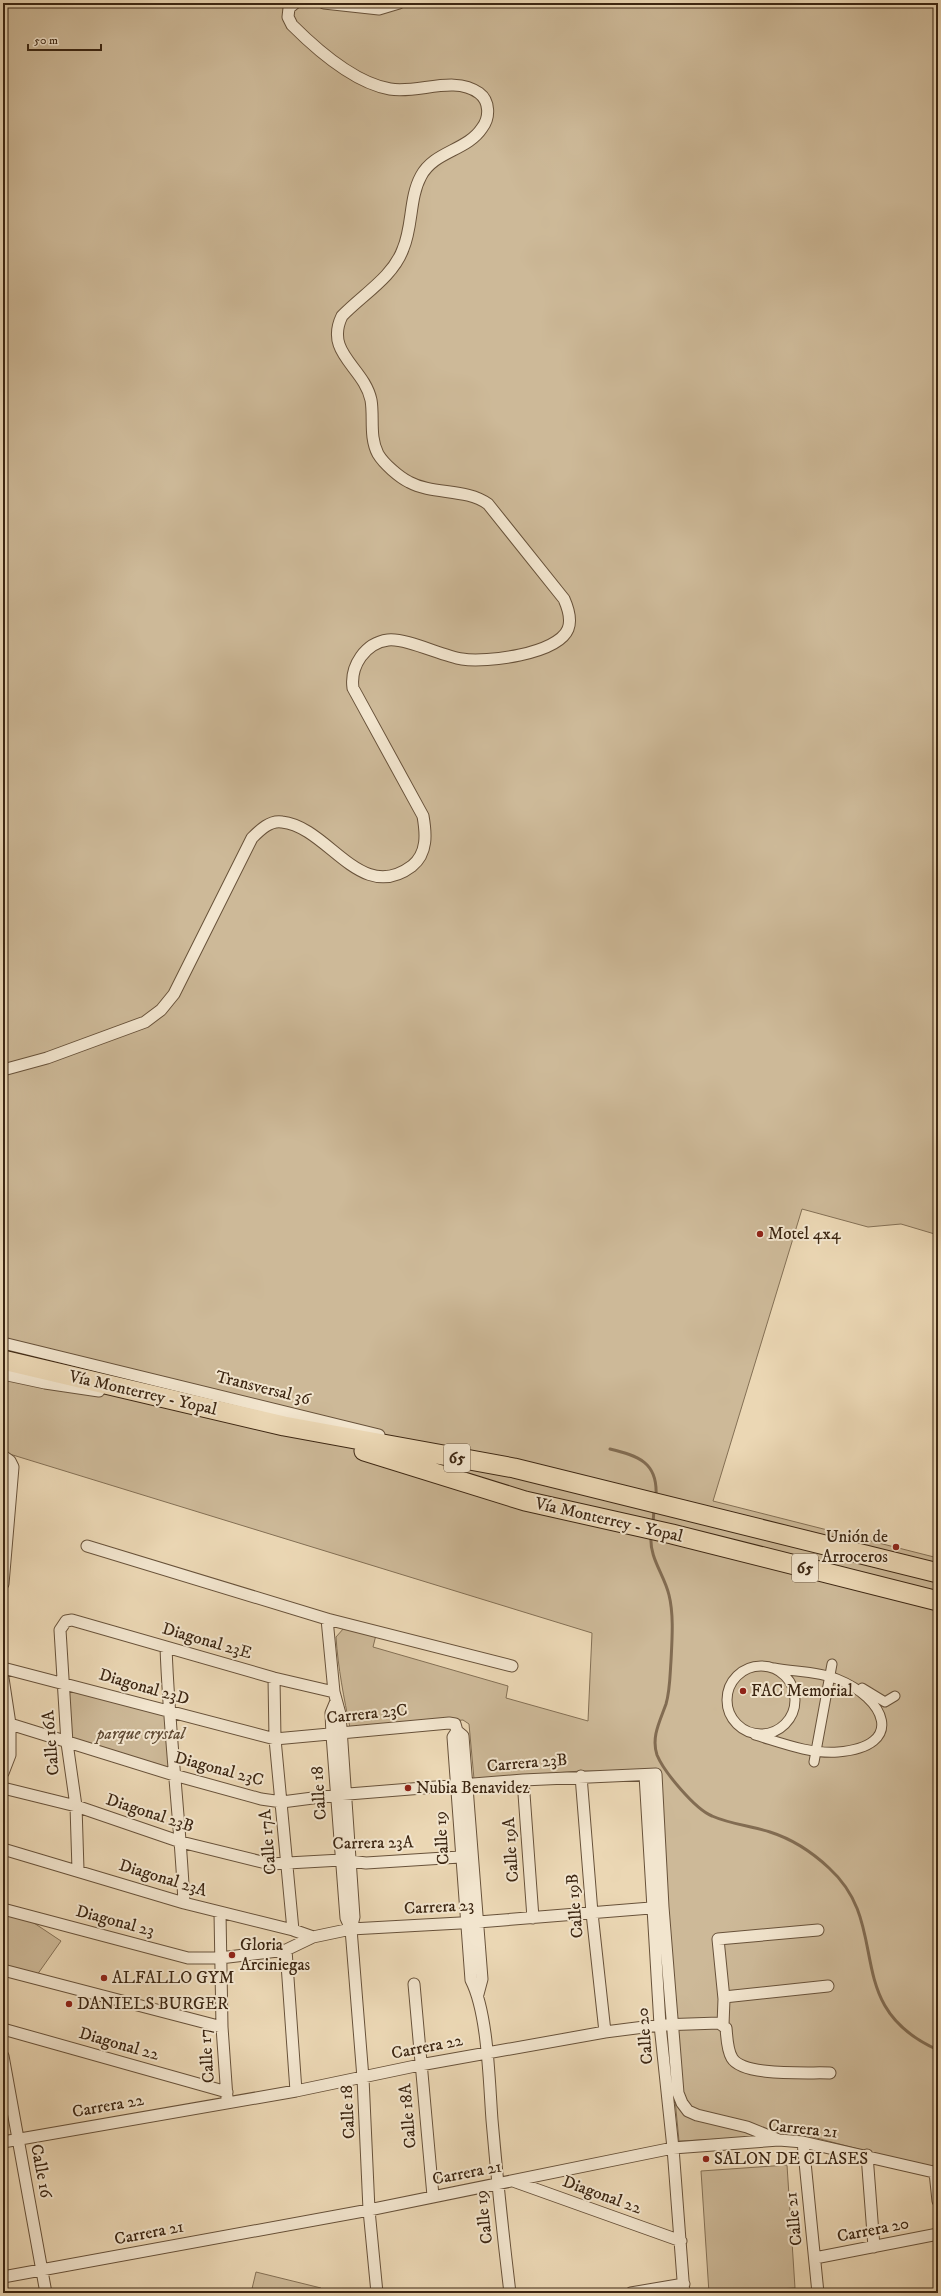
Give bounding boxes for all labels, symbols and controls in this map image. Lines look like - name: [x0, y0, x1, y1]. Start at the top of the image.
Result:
- scale bar: [28, 26, 101, 52]
- text: 50 m: [34, 33, 58, 48]
- place label: Motel 4x4: [768, 1223, 842, 1245]
- marker: Motel 4x4: [755, 1229, 765, 1239]
- street label: Vía Monterrey - Yopal: [66, 1365, 219, 1421]
- street label: Transversal 36: [213, 1366, 314, 1411]
- road number: 65: [444, 1444, 470, 1472]
- street label: Vía Monterrey - Yopal: [532, 1492, 685, 1548]
- place label: Unión de Arroceros: [822, 1526, 888, 1568]
- marker: Unión de Arroceros: [891, 1542, 901, 1552]
- road number: 65: [792, 1554, 818, 1582]
- street label: Diagonal 23E: [160, 1618, 254, 1664]
- street label: Diagonal 23D: [96, 1664, 192, 1710]
- place label: FAC Memorial: [751, 1680, 853, 1702]
- marker: FAC Memorial: [738, 1686, 748, 1696]
- street label: Carrera 23C: [325, 1699, 409, 1729]
- street label: Calle 16A: [37, 1709, 65, 1776]
- park label: parque crystal: [94, 1723, 187, 1745]
- street label: Diagonal 23C: [172, 1747, 266, 1791]
- street label: Carrera 23B: [486, 1749, 568, 1777]
- street label: Calle 18: [306, 1765, 332, 1821]
- place label: Nubia Benavidez: [416, 1777, 530, 1799]
- marker: Nubia Benavidez: [403, 1783, 413, 1793]
- street label: Diagonal 23B: [103, 1788, 197, 1838]
- street label: Calle 17A: [254, 1808, 282, 1876]
- street label: Calle 19: [429, 1810, 455, 1866]
- street label: Calle 19A: [498, 1817, 524, 1883]
- street label: Carrera 23A: [332, 1831, 414, 1855]
- street label: Diagonal 23A: [116, 1854, 210, 1902]
- street label: Calle 19B: [561, 1873, 589, 1939]
- street label: Carrera 23: [403, 1894, 475, 1920]
- street label: Diagonal 23: [73, 1900, 157, 1942]
- place label: Gloria Arciniegas: [240, 1934, 311, 1976]
- marker: Gloria Arciniegas: [227, 1950, 237, 1960]
- place label: ALFALLO GYM: [112, 1967, 234, 1989]
- marker: ALFALLO GYM: [99, 1973, 109, 1983]
- place label: DANIELS BURGER: [77, 1993, 229, 2015]
- marker: DANIELS BURGER: [64, 1999, 74, 2009]
- street label: Calle 20: [632, 2007, 658, 2065]
- street label: Diagonal 22: [76, 2022, 162, 2066]
- street label: Calle 17: [194, 2028, 220, 2084]
- street label: Carrera 22: [390, 2029, 465, 2065]
- street label: Calle 18A: [394, 2083, 422, 2149]
- street label: Calle 18: [336, 2084, 360, 2140]
- street label: Carrera 22: [71, 2089, 146, 2123]
- street label: Carrera 21: [767, 2114, 839, 2144]
- street label: Calle 16: [25, 2142, 57, 2201]
- place label: SALON DE CLASES: [714, 2148, 868, 2170]
- marker: SALON DE CLASES: [701, 2154, 711, 2164]
- street label: Carrera 21: [431, 2156, 503, 2190]
- street label: Diagonal 22: [560, 2171, 645, 2220]
- street label: Calle 19: [470, 2189, 498, 2245]
- street label: Calle 21: [780, 2191, 808, 2247]
- street label: Carrera 20: [835, 2212, 911, 2248]
- street label: Carrera 21: [113, 2216, 185, 2250]

